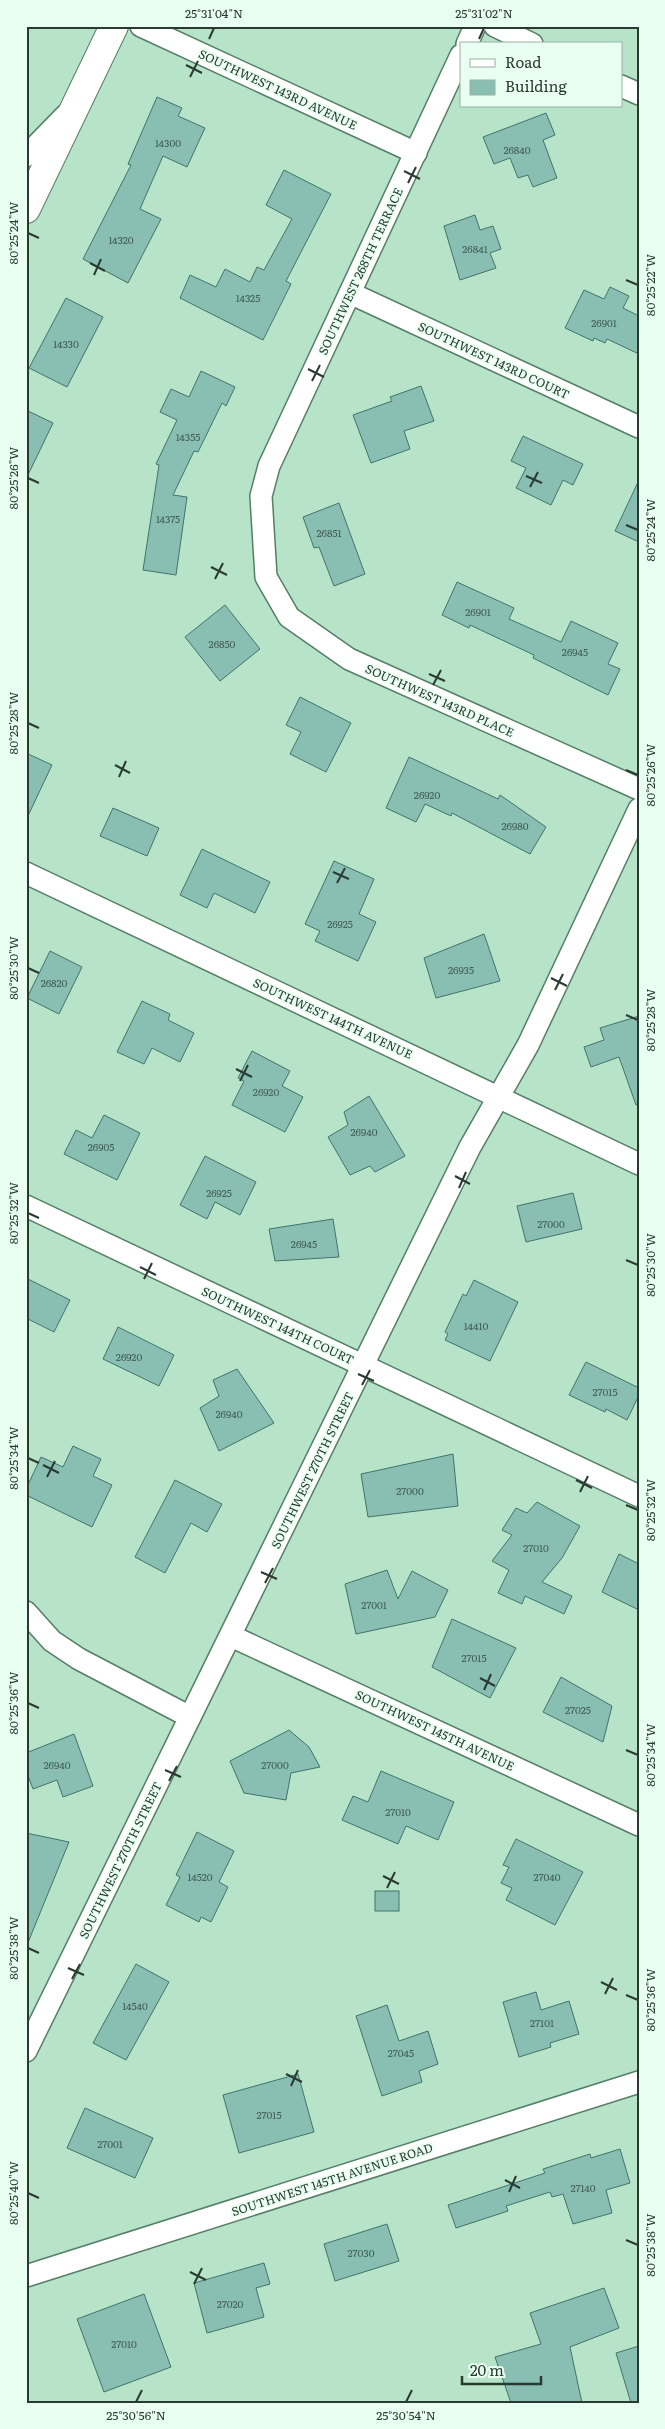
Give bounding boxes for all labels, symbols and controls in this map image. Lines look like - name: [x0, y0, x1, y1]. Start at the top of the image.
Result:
- text: 25°31'04"N: [185, 4, 243, 22]
- text: 25°31'02"N: [455, 4, 513, 22]
- legend: [460, 42, 622, 108]
- street label: SOUTHWEST 143RD AVENUE: [196, 44, 361, 134]
- text: Road: [505, 50, 541, 73]
- text: Building: [505, 74, 567, 97]
- house number: 14300: [155, 135, 181, 150]
- house number: 26840: [503, 142, 531, 157]
- street label: SOUTHWEST 268TH TERRACE: [313, 184, 407, 358]
- text: 80°25'24"W: [4, 202, 22, 264]
- house number: 14320: [108, 232, 134, 247]
- house number: 26841: [462, 241, 488, 256]
- text: 80°25'22"W: [641, 254, 659, 316]
- house number: 14325: [236, 290, 260, 305]
- house number: 26901: [591, 315, 617, 330]
- street label: SOUTHWEST 143RD COURT: [415, 317, 573, 403]
- house number: 14330: [53, 336, 79, 351]
- house number: 14355: [176, 429, 200, 444]
- text: 80°25'26"W: [4, 447, 22, 509]
- text: 80°25'24"W: [641, 499, 659, 561]
- house number: 14375: [156, 511, 180, 526]
- house number: 26851: [316, 525, 342, 540]
- house number: 26901: [465, 604, 491, 619]
- house number: 26850: [209, 636, 236, 651]
- house number: 26945: [562, 644, 588, 659]
- street label: SOUTHWEST 143RD PLACE: [363, 659, 518, 741]
- text: 80°25'28"W: [4, 692, 22, 754]
- text: 80°25'26"W: [641, 744, 659, 806]
- house number: 26920: [414, 787, 440, 802]
- house number: 26980: [502, 818, 529, 833]
- house number: 26925: [327, 916, 353, 931]
- text: 80°25'30"W: [4, 936, 22, 1000]
- house number: 26935: [448, 962, 474, 977]
- street label: SOUTHWEST 144TH AVENUE: [250, 973, 416, 1063]
- house number: 26820: [41, 975, 68, 990]
- text: 80°25'28"W: [641, 989, 659, 1051]
- house number: 26920: [253, 1084, 279, 1099]
- house number: 26940: [351, 1124, 378, 1139]
- house number: 26905: [88, 1139, 114, 1154]
- text: 80°25'32"W: [4, 1182, 22, 1244]
- house number: 26925: [206, 1185, 232, 1200]
- house number: 27000: [537, 1216, 565, 1231]
- text: 80°25'30"W: [641, 1233, 659, 1297]
- house number: 26945: [291, 1236, 317, 1251]
- street label: SOUTHWEST 144TH COURT: [199, 1282, 357, 1368]
- house number: 14410: [464, 1318, 488, 1333]
- house number: 26920: [116, 1349, 142, 1364]
- house number: 27015: [593, 1384, 617, 1399]
- street label: SOUTHWEST 270TH STREET: [266, 1388, 358, 1551]
- house number: 26940: [216, 1406, 243, 1421]
- text: 80°25'34"W: [4, 1426, 22, 1490]
- text: 80°25'32"W: [641, 1479, 659, 1541]
- house number: 27000: [396, 1483, 424, 1498]
- house number: 27010: [523, 1540, 549, 1555]
- house number: 27001: [361, 1597, 387, 1612]
- house number: 27015: [462, 1650, 486, 1665]
- text: 80°25'36"W: [4, 1671, 22, 1735]
- street label: SOUTHWEST 145TH AVENUE: [352, 1685, 518, 1775]
- house number: 27025: [565, 1702, 591, 1717]
- text: 80°25'34"W: [641, 1723, 659, 1787]
- house number: 26940: [44, 1757, 71, 1772]
- house number: 27000: [261, 1757, 289, 1772]
- street label: SOUTHWEST 270TH STREET: [74, 1778, 166, 1941]
- house number: 27010: [385, 1804, 411, 1819]
- house number: 14520: [187, 1869, 213, 1884]
- house number: 27040: [533, 1869, 561, 1884]
- text: 80°25'38"W: [4, 1916, 22, 1980]
- text: 80°25'36"W: [641, 1968, 659, 2032]
- house number: 14540: [122, 1998, 148, 2013]
- house number: 27101: [530, 2015, 554, 2030]
- house number: 27045: [388, 2045, 414, 2060]
- house number: 27015: [257, 2107, 281, 2122]
- house number: 27001: [97, 2136, 123, 2151]
- street label: SOUTHWEST 145TH AVENUE ROAD: [229, 2138, 435, 2220]
- text: 80°25'40"W: [4, 2161, 22, 2225]
- house number: 27140: [571, 2180, 596, 2195]
- text: 80°25'38"W: [641, 2213, 659, 2277]
- house number: 27030: [348, 2245, 375, 2260]
- house number: 27020: [217, 2296, 244, 2311]
- house number: 27010: [111, 2336, 137, 2351]
- scale bar: [462, 2354, 541, 2386]
- text: 20 m: [470, 2358, 504, 2381]
- text: 25°30'56"N: [106, 2406, 166, 2424]
- text: 25°30'54"N: [376, 2406, 436, 2424]

